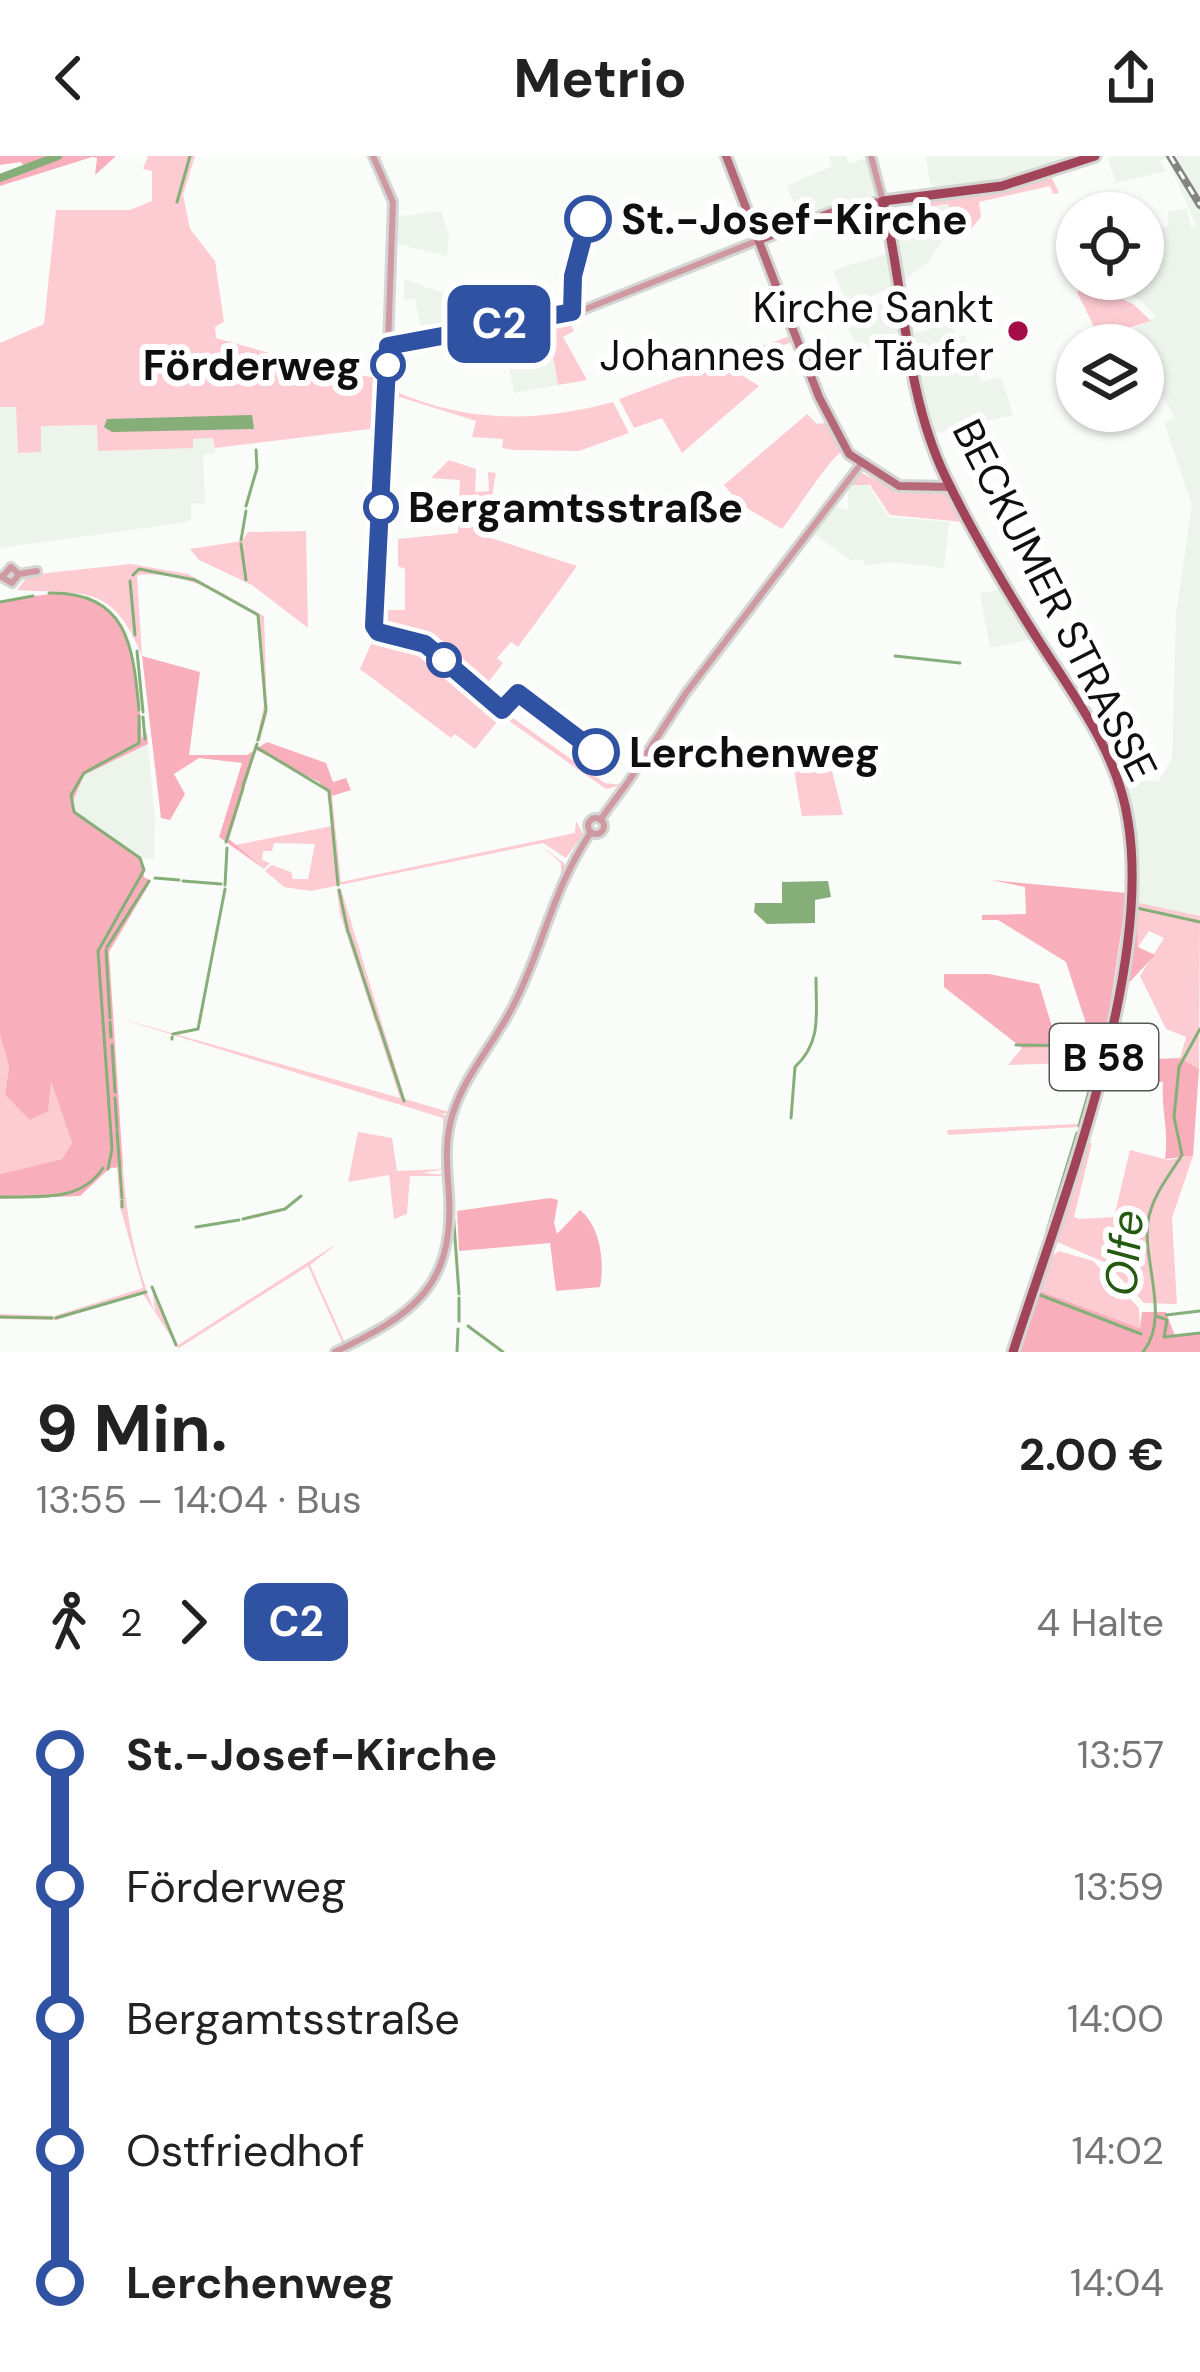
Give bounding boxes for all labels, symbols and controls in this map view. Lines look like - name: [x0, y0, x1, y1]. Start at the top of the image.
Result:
- text: Metrio: [513, 43, 687, 114]
- icon: back: [36, 45, 102, 111]
- icon: share: [1098, 45, 1164, 111]
- place label: St.-Josef-Kirche: [621, 192, 968, 247]
- map controls: [1056, 192, 1164, 432]
- button: locate: [1056, 192, 1164, 300]
- marker: St.-Josef-Kirche: [566, 197, 610, 241]
- place label: Kirche Sankt Johannes der Täufer: [600, 280, 994, 383]
- line badge: C2: [445, 285, 553, 363]
- text: C2: [471, 296, 527, 351]
- marker: Kirche Sankt Johannes der Täufer: [1005, 318, 1031, 344]
- button: layers: [1056, 324, 1164, 432]
- place label: Förderweg: [143, 338, 361, 393]
- marker: Förderweg: [372, 349, 404, 381]
- street label: BECKUMER STRASSE: [940, 410, 1170, 790]
- place label: Bergamtsstraße: [408, 480, 743, 535]
- marker: Bergamtsstraße: [365, 491, 397, 523]
- unlabelled marker: [428, 644, 460, 676]
- place label: Lerchenweg: [629, 725, 880, 780]
- marker: Lerchenweg: [574, 730, 618, 774]
- road number: B 58: [1050, 1024, 1158, 1090]
- water label: Olfe: [1091, 1207, 1157, 1299]
- text: 9 Min.: [36, 1386, 227, 1471]
- text: 2.00 €: [1019, 1425, 1164, 1484]
- text: 13:55 – 14:04 · Bus: [36, 1474, 362, 1525]
- icon: walk: [36, 1589, 102, 1655]
- icon: forward: [160, 1589, 226, 1655]
- text: C2: [268, 1594, 324, 1649]
- text: 2: [120, 1597, 142, 1648]
- text: 4 Halte: [1037, 1597, 1164, 1648]
- text: St.-Josef-Kirche: [126, 1725, 497, 1784]
- text: 13:57: [1077, 1729, 1164, 1780]
- text: Förderweg: [126, 1857, 346, 1916]
- text: 13:59: [1074, 1861, 1164, 1912]
- text: Bergamtsstraße: [126, 1989, 460, 2048]
- text: 14:00: [1067, 1993, 1164, 2044]
- text: Ostfriedhof: [126, 2121, 364, 2180]
- text: 14:02: [1072, 2125, 1164, 2176]
- text: Lerchenweg: [126, 2253, 395, 2312]
- text: 14:04: [1070, 2257, 1164, 2308]

